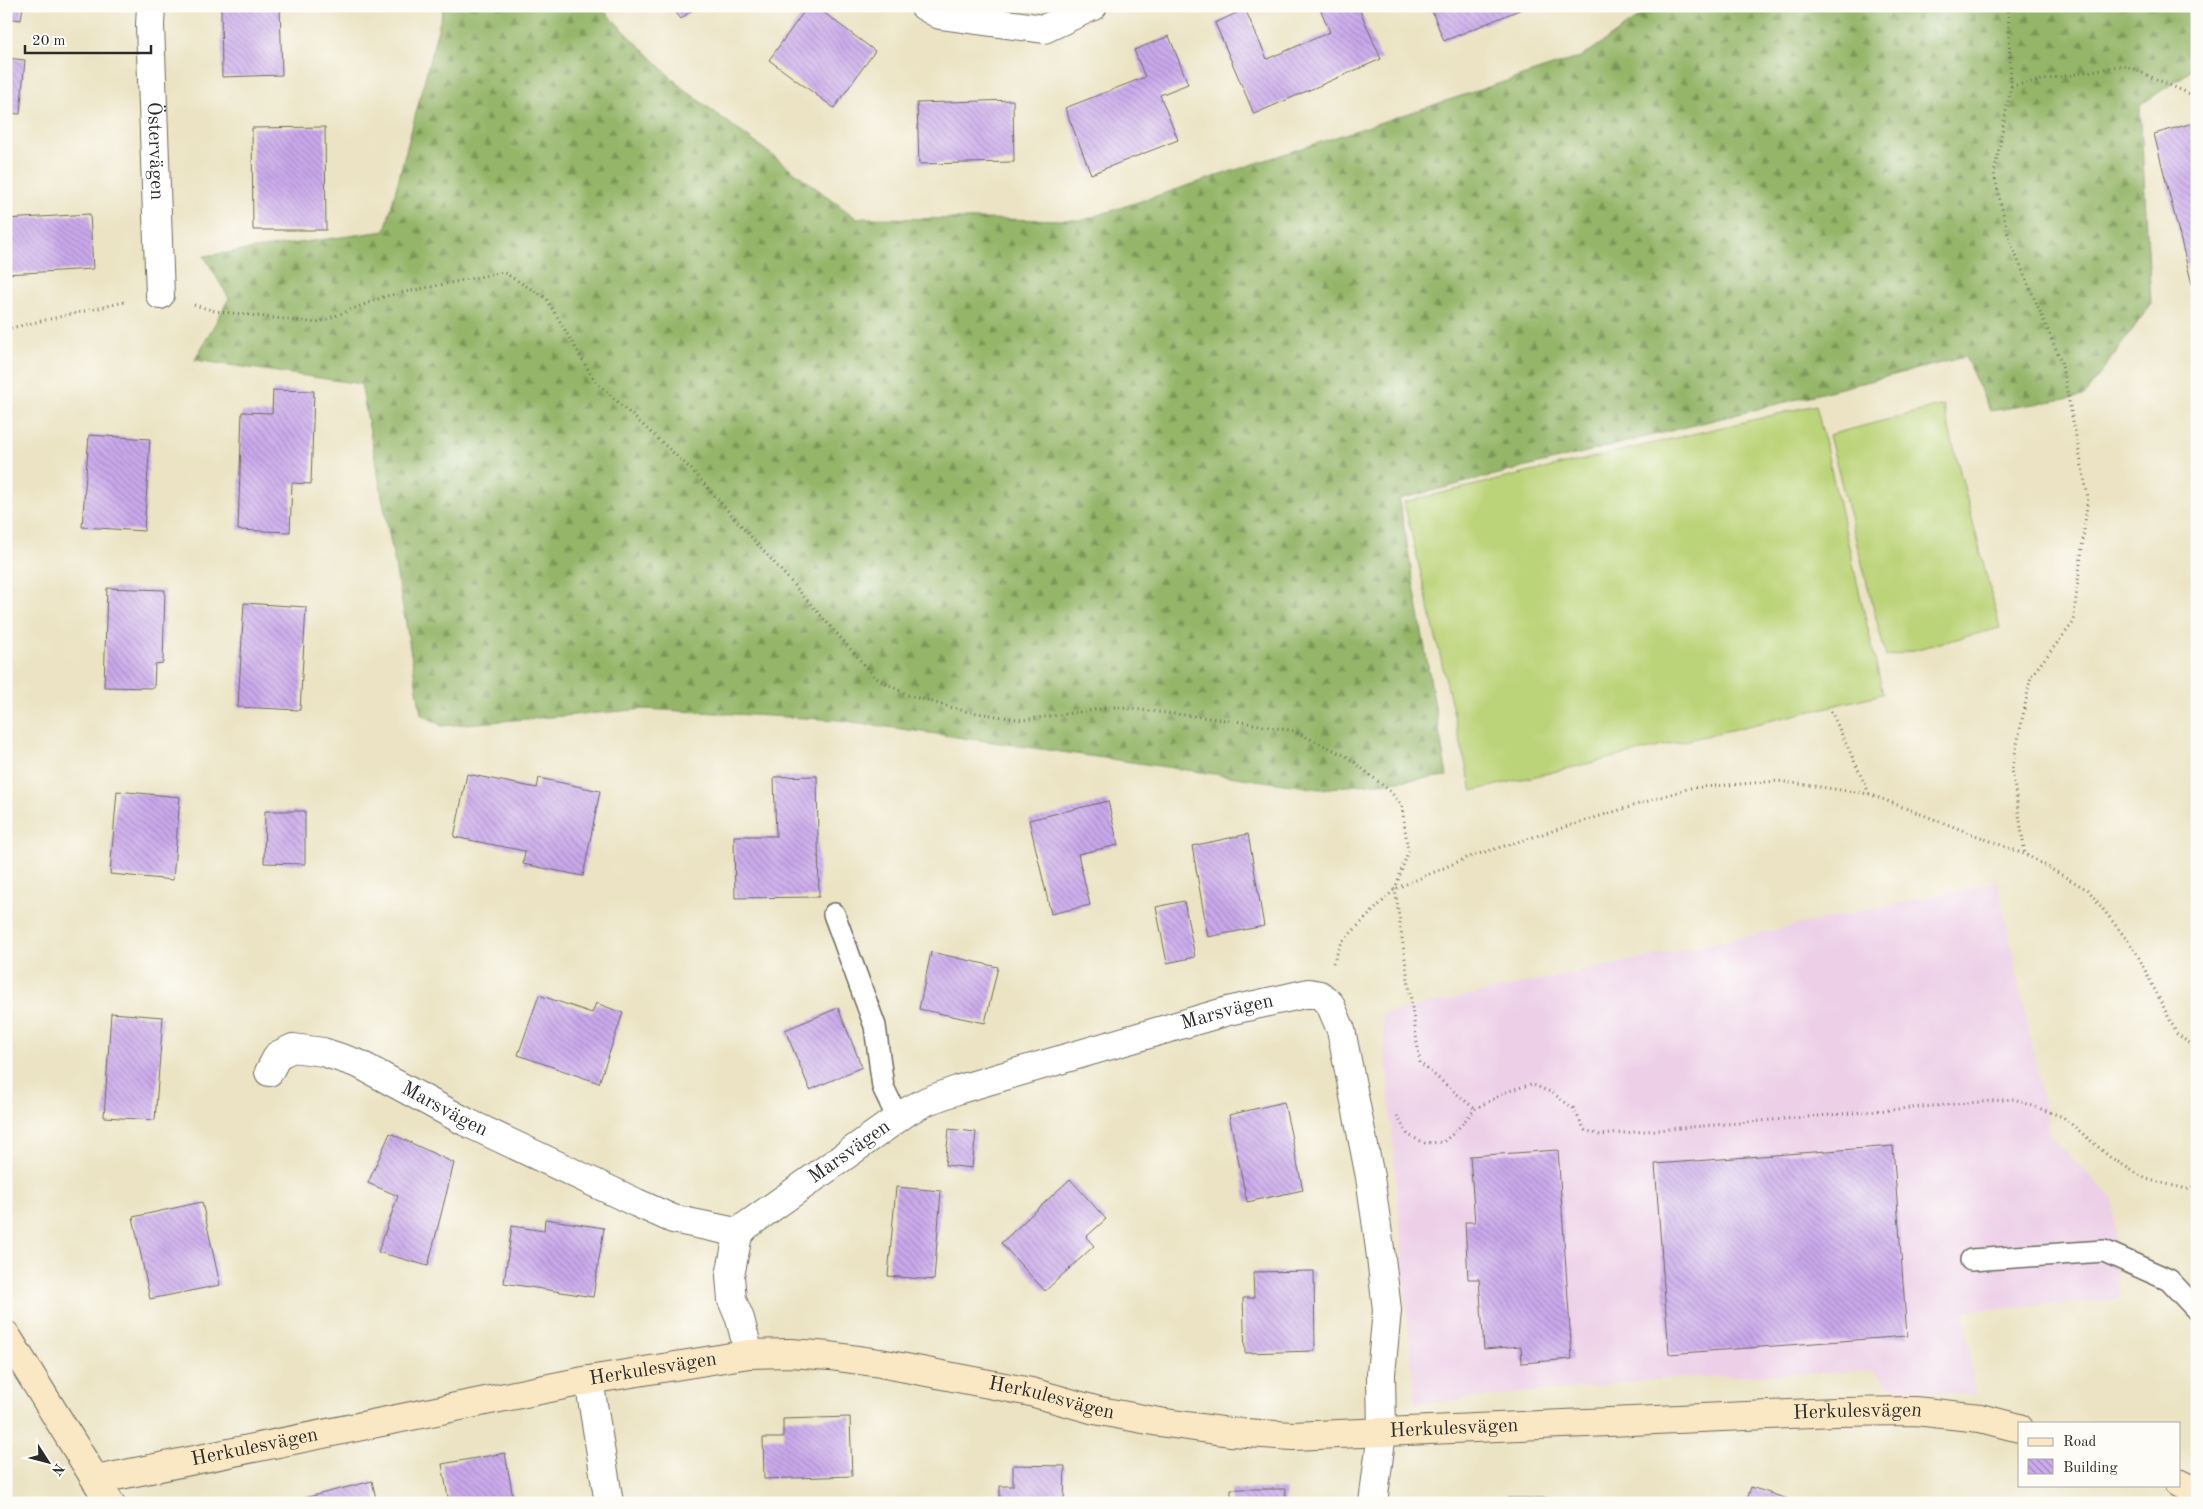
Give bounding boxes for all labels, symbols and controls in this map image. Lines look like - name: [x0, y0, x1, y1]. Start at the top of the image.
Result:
- scale bar: [25, 22, 151, 54]
- text: 20 m: [32, 34, 66, 49]
- street label: Östervägen: [143, 101, 166, 201]
- street label: Marsvägen: [1179, 991, 1276, 1034]
- street label: Marsvägen: [398, 1079, 491, 1141]
- street label: Marsvägen: [805, 1117, 894, 1188]
- street label: Herkulesvägen: [588, 1349, 719, 1390]
- street label: Herkulesvägen: [987, 1374, 1116, 1423]
- street label: Herkulesvägen: [1793, 1401, 1923, 1424]
- street label: Herkulesvägen: [1389, 1416, 1519, 1442]
- legend: [2018, 1422, 2180, 1486]
- street label: Herkulesvägen: [190, 1425, 320, 1470]
- text: Road: [2063, 1435, 2097, 1450]
- north arrow: [22, 1436, 72, 1486]
- text: N: [49, 1461, 67, 1478]
- text: Building: [2063, 1461, 2118, 1476]

